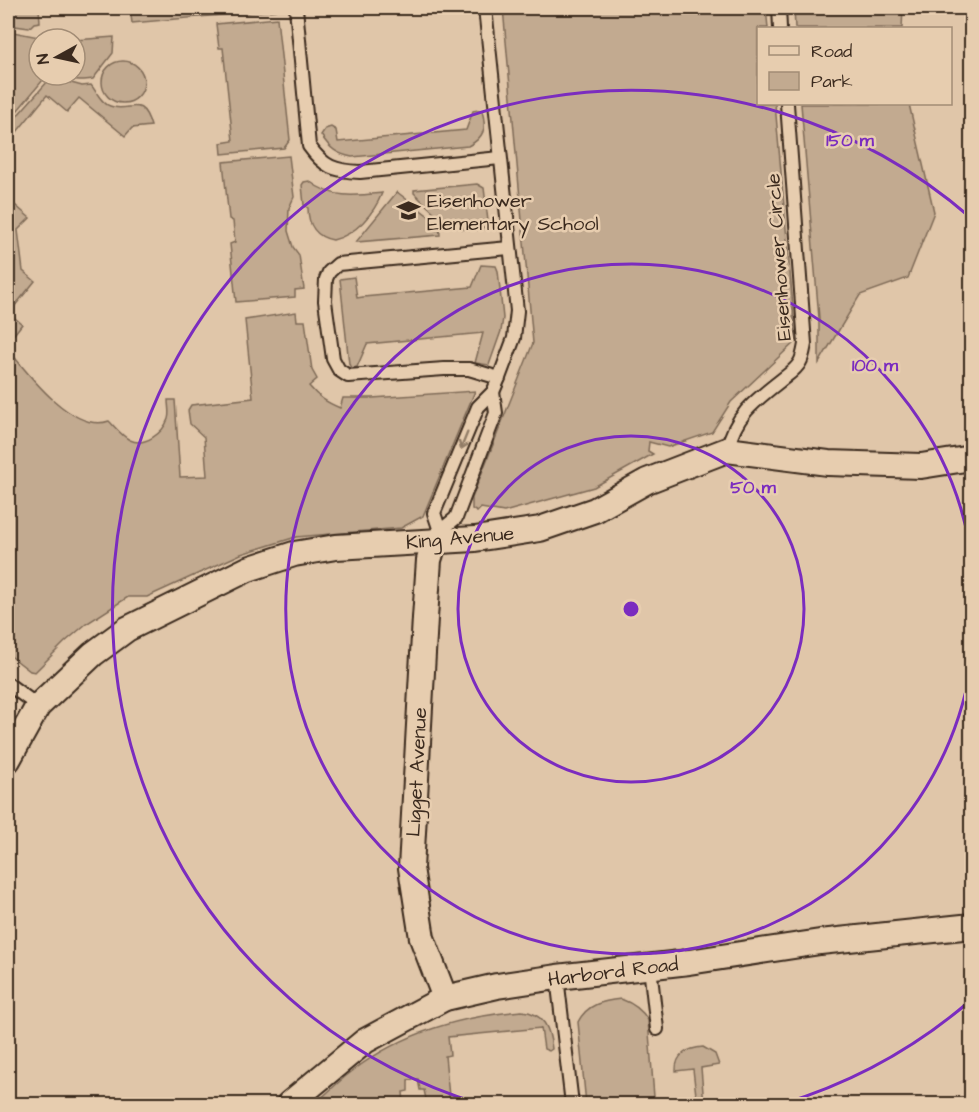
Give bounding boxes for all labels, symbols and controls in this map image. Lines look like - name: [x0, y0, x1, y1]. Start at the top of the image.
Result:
- north arrow: [27, 27, 87, 87]
- legend: [757, 27, 952, 105]
- text: Road: [811, 39, 852, 64]
- text: N: [32, 52, 55, 65]
- text: Park: [811, 69, 853, 94]
- text: 150 m: [826, 128, 875, 153]
- street label: Eisenhower Circle: [759, 172, 799, 342]
- place label: Eisenhower Elementary School: [427, 187, 599, 239]
- school or university icon: Eisenhower Elementary School: [396, 198, 422, 224]
- text: 100 m: [852, 353, 899, 378]
- one-way arrow: [458, 431, 469, 450]
- text: 50 m: [730, 475, 777, 500]
- street label: King Avenue: [405, 519, 516, 558]
- centre of rings: [621, 599, 641, 619]
- street label: Ligget Avenue: [400, 707, 435, 837]
- street label: Harbord Road: [546, 950, 680, 994]

